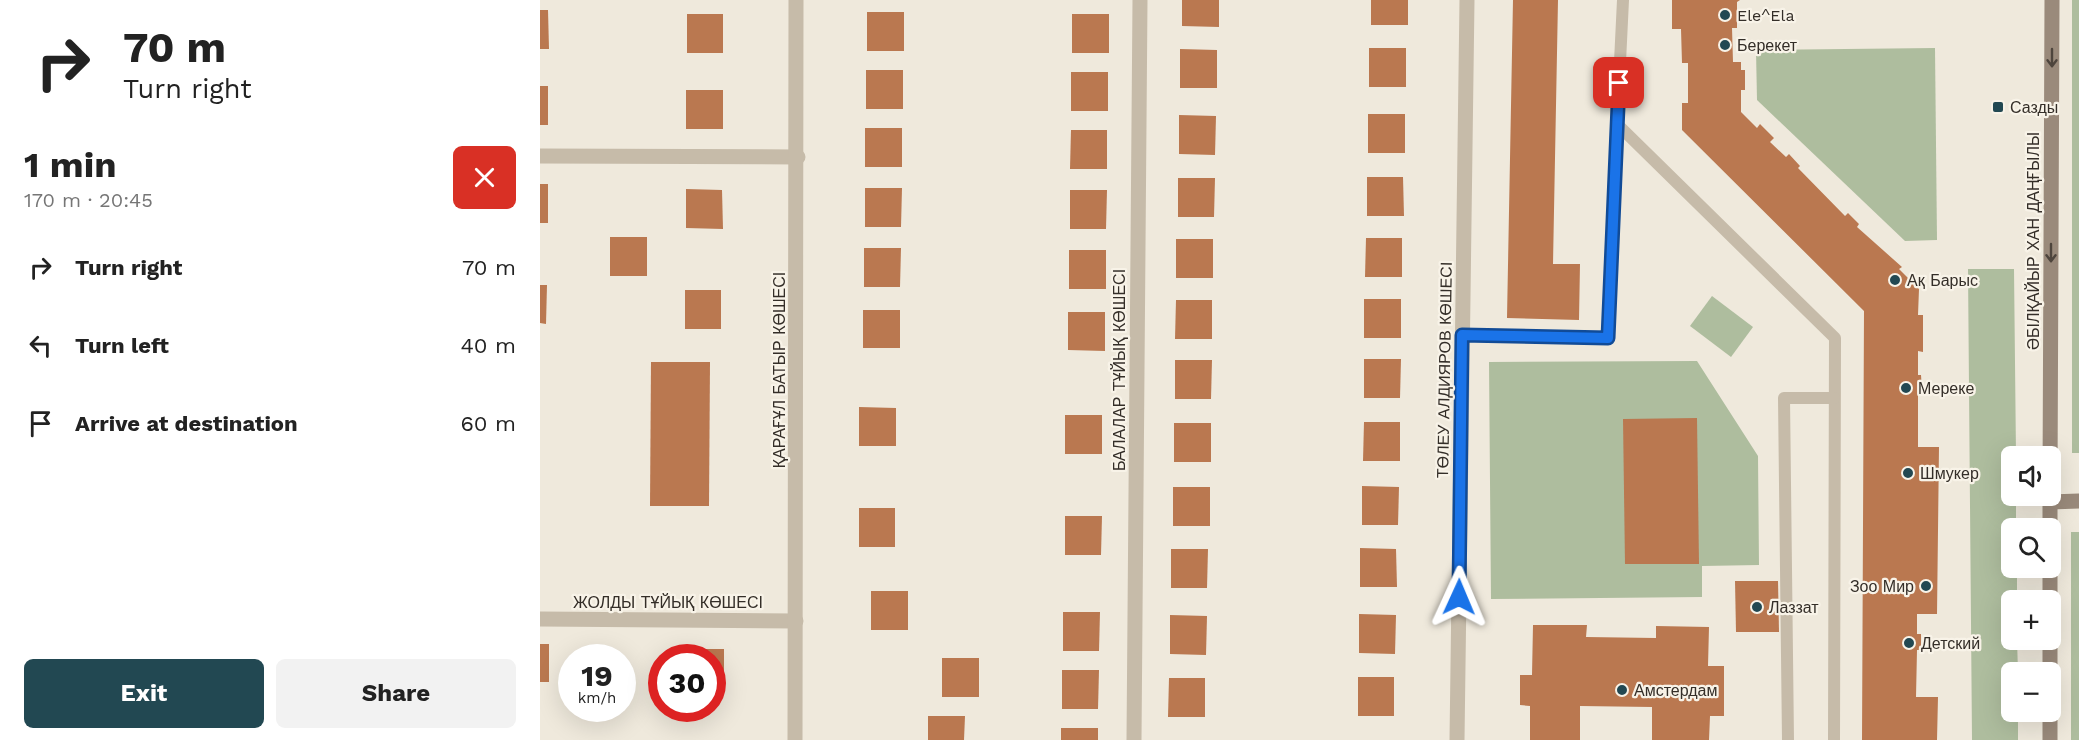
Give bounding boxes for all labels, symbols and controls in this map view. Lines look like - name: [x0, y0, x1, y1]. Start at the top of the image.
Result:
- place label: Ele^Ela: [1737, 6, 1794, 25]
- marker: Ele^Ela: [1718, 8, 1732, 22]
- text: 70 m: [123, 23, 226, 72]
- icon: right: [24, 24, 102, 102]
- place label: Берекет: [1737, 36, 1798, 55]
- marker: Берекет: [1718, 38, 1732, 52]
- one-way arrow: [2046, 48, 2058, 68]
- pin: [1593, 57, 1644, 108]
- icon: arrive: [1602, 66, 1635, 99]
- text: Turn right: [123, 73, 252, 105]
- place label: Сазды: [2010, 98, 2058, 117]
- marker: Сазды: [1991, 100, 2005, 114]
- street label: ӘБІЛҚАЙЫР ХАН ДАҢҒЫЛЫ: [2024, 132, 2043, 350]
- text: 1 min: [24, 144, 116, 186]
- button: close: [453, 146, 516, 209]
- text: 170 m · 20:45: [24, 188, 153, 212]
- one-way arrow: [2045, 243, 2057, 263]
- icon: right: [24, 251, 57, 284]
- text: Turn right: [75, 255, 182, 280]
- text: 70 m: [462, 255, 516, 280]
- street label: ТӨЛЕУ АЛДИЯРОВ КӨШЕСІ: [1433, 262, 1456, 478]
- street label: БАЛАЛАР ТҰЙЫҚ КӨШЕСІ: [1110, 269, 1129, 471]
- place label: Ақ Барыс: [1907, 271, 1978, 290]
- street label: ҚАРАҒҰЛ БАТЫР КӨШЕСІ: [770, 272, 789, 468]
- marker: Ақ Барыс: [1888, 273, 1902, 287]
- icon: left: [24, 329, 57, 362]
- text: Turn left: [75, 333, 169, 358]
- text: 40 m: [460, 333, 516, 358]
- place label: Мереке: [1918, 379, 1974, 398]
- marker: Мереке: [1899, 381, 1913, 395]
- icon: arrive: [24, 407, 57, 440]
- text: Arrive at destination: [75, 411, 298, 436]
- text: 60 m: [460, 411, 516, 436]
- map controls: [2001, 446, 2061, 722]
- button: sound: [2001, 446, 2061, 506]
- place label: Шмукер: [1920, 464, 1979, 483]
- marker: Шмукер: [1901, 466, 1915, 480]
- button: search: [2001, 518, 2061, 578]
- position arrow: [1427, 565, 1491, 629]
- place label: Зоо Мир: [1850, 577, 1914, 596]
- marker: Зоо Мир: [1919, 579, 1933, 593]
- button: +: [2001, 590, 2061, 650]
- street label: ЖОЛДЫ ТҰЙЫҚ КӨШЕСІ: [573, 593, 763, 612]
- place label: Лаззат: [1769, 598, 1819, 617]
- marker: Лаззат: [1750, 600, 1764, 614]
- place label: Детский: [1921, 634, 1980, 653]
- marker: Детский: [1902, 636, 1916, 650]
- speed limit sign: 30: [648, 644, 726, 722]
- text: 19: [581, 658, 613, 693]
- button: Exit: [24, 659, 264, 728]
- button: Share: [276, 659, 516, 728]
- button: −: [2001, 662, 2061, 722]
- place label: Амстердам: [1634, 681, 1717, 700]
- marker: Амстердам: [1615, 683, 1629, 697]
- text: km/h: [578, 689, 616, 707]

